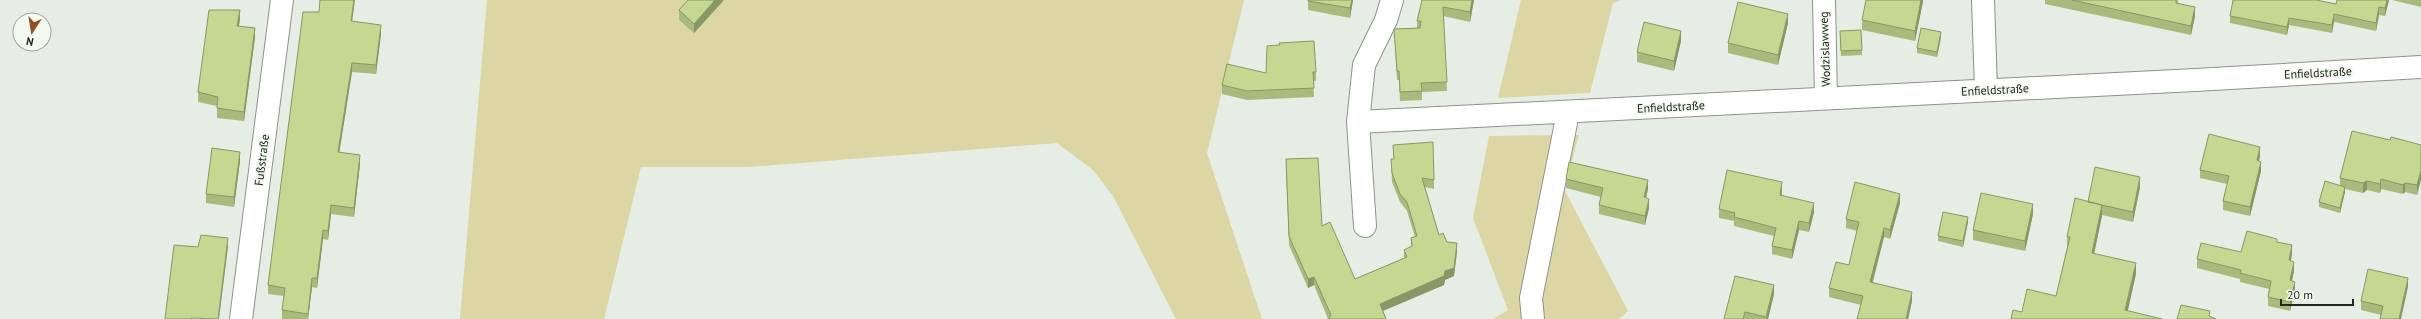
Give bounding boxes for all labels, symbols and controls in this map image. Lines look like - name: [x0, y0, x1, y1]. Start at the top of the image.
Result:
- street label: Wodzislawweg: [1816, 11, 1833, 87]
- north arrow: [12, 12, 52, 52]
- text: N: [25, 34, 35, 49]
- street label: Enfieldstraße: [2284, 63, 2352, 82]
- street label: Enfieldstraße: [1961, 80, 2029, 99]
- street label: Enfieldstraße: [1637, 97, 1705, 116]
- street label: Fußstraße: [251, 133, 272, 187]
- scale bar: [2281, 281, 2353, 307]
- text: 20 m: [2287, 287, 2313, 302]

